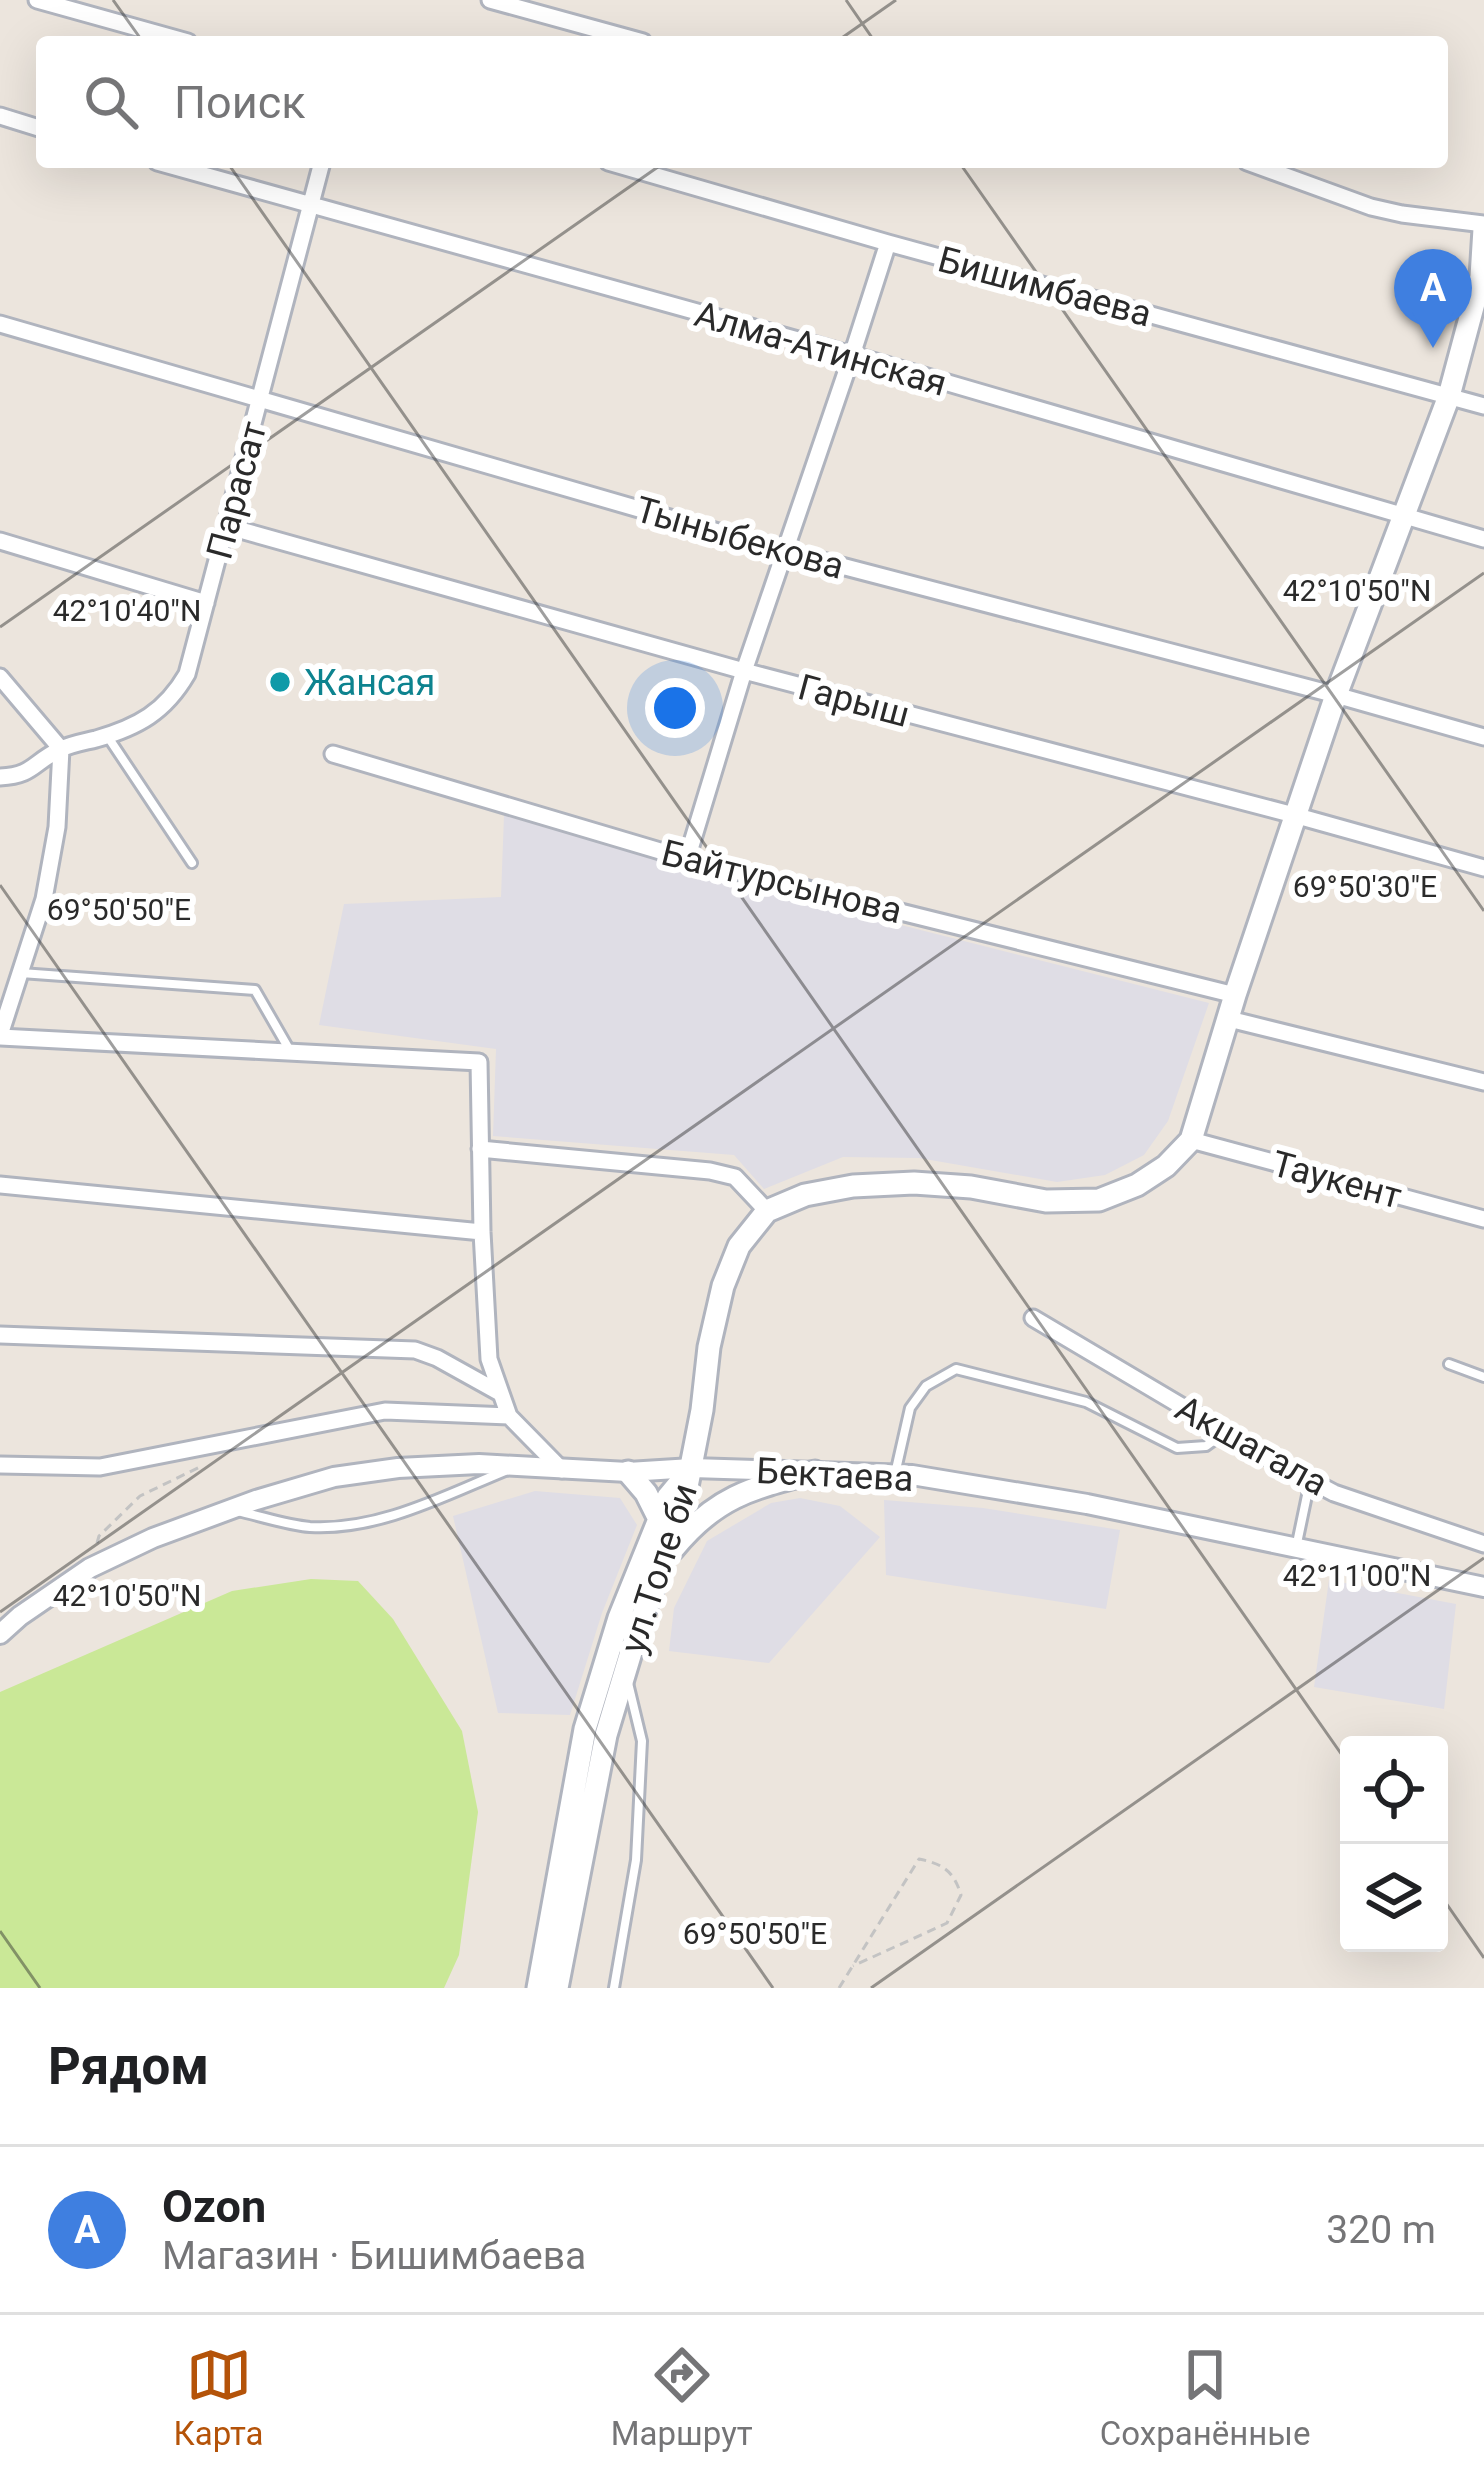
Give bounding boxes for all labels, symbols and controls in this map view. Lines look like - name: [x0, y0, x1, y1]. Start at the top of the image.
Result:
- search box: [36, 36, 1448, 168]
- icon: search: [78, 69, 144, 135]
- text: Поиск: [174, 76, 306, 129]
- street label: Бишимбаева: [934, 238, 1156, 336]
- pin: A: [1394, 249, 1472, 348]
- street label: Алма-Атинская: [690, 293, 951, 405]
- street label: Парасат: [198, 417, 275, 564]
- street label: Тыныбекова: [631, 488, 849, 588]
- text: 42°10'50"N: [1283, 573, 1431, 608]
- text: 42°10'40"N: [53, 593, 201, 628]
- place label: Жансая: [304, 662, 435, 704]
- street label: Гарыш: [794, 666, 914, 736]
- marker: Жансая: [267, 669, 293, 695]
- your location: [645, 678, 705, 738]
- street label: Байтурсынова: [657, 832, 906, 932]
- text: 69°50'30"E: [1293, 869, 1437, 904]
- text: 69°50'50"E: [47, 892, 191, 927]
- street label: Таукент: [1267, 1143, 1406, 1217]
- street label: Акшагала: [1168, 1387, 1335, 1505]
- street label: Бектаева: [755, 1450, 915, 1500]
- street label: ул.Толе би: [612, 1478, 706, 1658]
- text: 42°11'00"N: [1283, 1558, 1431, 1593]
- text: 42°10'50"N: [53, 1578, 201, 1613]
- map controls: [1340, 1736, 1448, 1952]
- button: locate: [1340, 1736, 1448, 1844]
- button: layers: [1340, 1844, 1448, 1952]
- text: 69°50'50"E: [683, 1916, 827, 1951]
- text: Рядом: [48, 2037, 209, 2096]
- text: Ozon: [162, 2180, 266, 2233]
- text: A: [74, 2207, 100, 2253]
- text: 320 m: [1326, 2207, 1436, 2253]
- text: Магазин · Бишимбаева: [162, 2233, 586, 2279]
- tab: Карта: [174, 2342, 264, 2453]
- tab: Маршрут: [611, 2342, 753, 2453]
- tab: Сохранённые: [1100, 2342, 1310, 2453]

